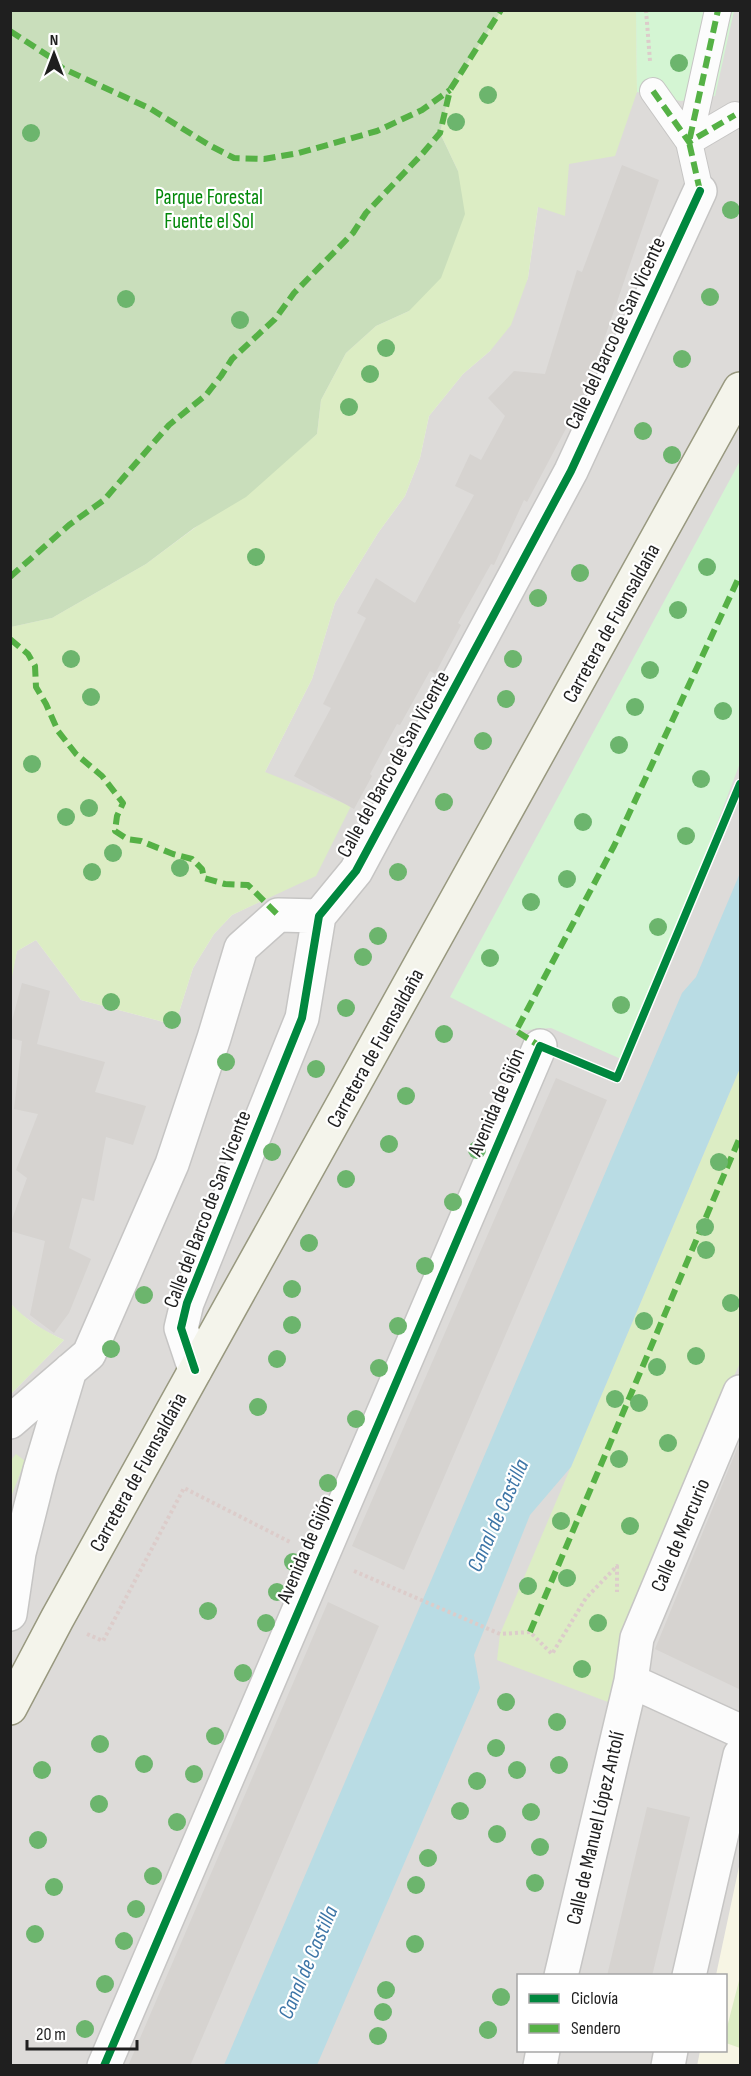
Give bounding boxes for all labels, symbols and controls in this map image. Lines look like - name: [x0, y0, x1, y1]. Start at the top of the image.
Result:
- north arrow: [24, 24, 84, 84]
- text: N: [50, 31, 58, 50]
- park label: Parque Forestal Fuente el Sol: [155, 185, 263, 234]
- street label: Calle del Barco de San Vicente: [560, 233, 671, 433]
- street label: Carretera de Fuensaldaña: [557, 539, 665, 707]
- street label: Calle del Barco de San Vicente: [332, 667, 455, 862]
- street label: Carretera de Fuensaldaña: [321, 964, 429, 1132]
- street label: Avenida de Gijón: [462, 1045, 530, 1161]
- street label: Calle del Barco de San Vicente: [158, 1107, 257, 1311]
- street label: Carretera de Fuensaldaña: [84, 1388, 192, 1556]
- water label: Canal de Castilla: [462, 1455, 535, 1576]
- street label: Calle de Mercurio: [645, 1475, 716, 1596]
- street label: Avenida de Gijón: [271, 1492, 339, 1608]
- street label: Calle de Manuel López Antolí: [561, 1729, 630, 1927]
- water label: Canal de Castilla: [272, 1902, 344, 2023]
- legend: [517, 1974, 727, 2052]
- text: Ciclovía: [571, 1988, 618, 2009]
- scale bar: [27, 2013, 136, 2051]
- text: Sendero: [571, 2018, 621, 2039]
- text: 20 m: [36, 2024, 66, 2045]

